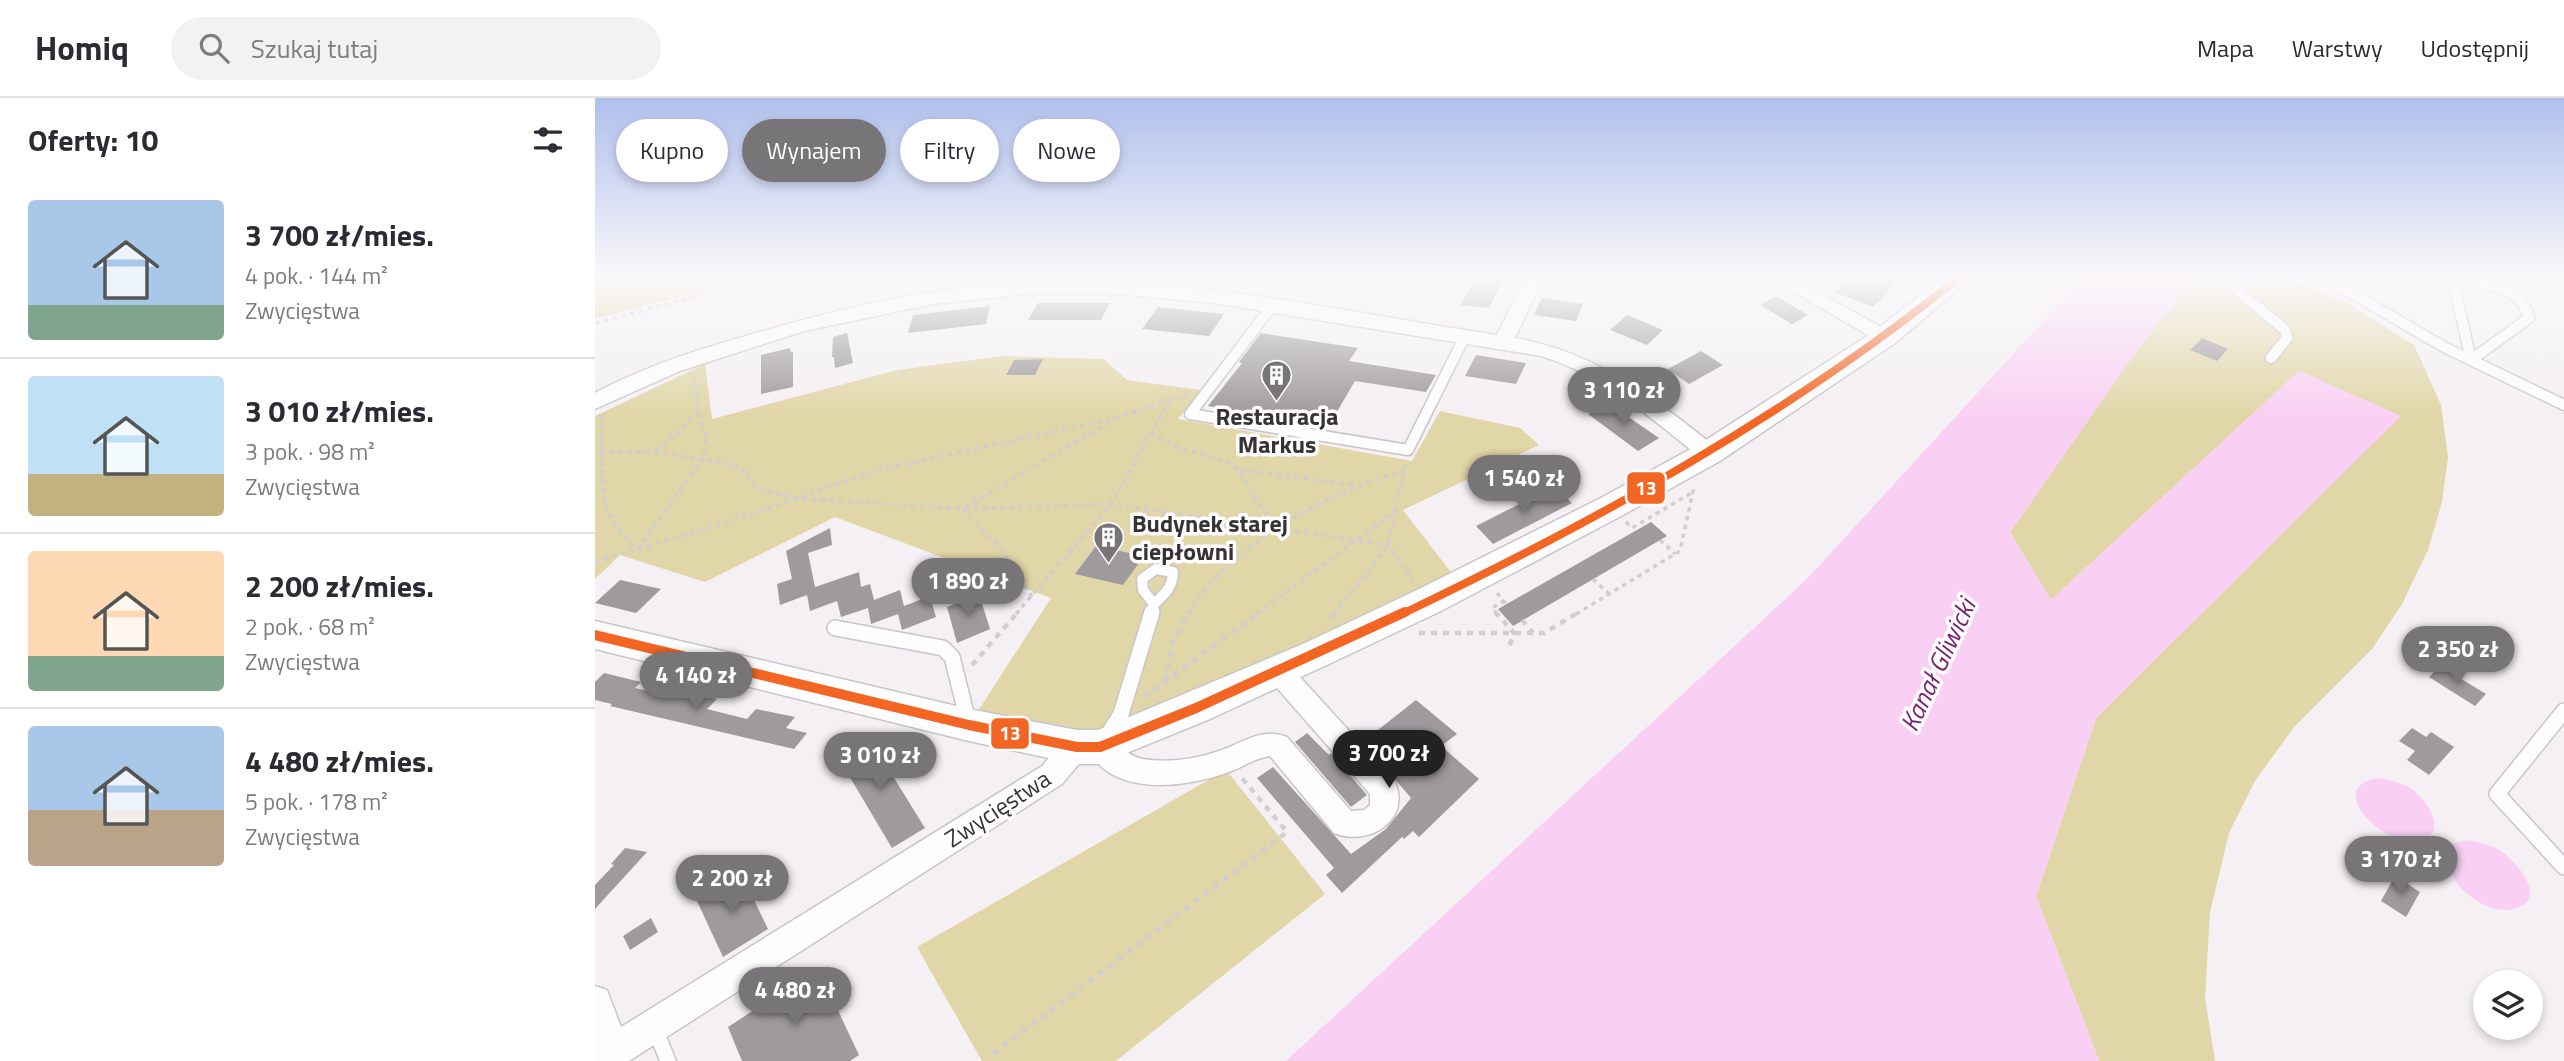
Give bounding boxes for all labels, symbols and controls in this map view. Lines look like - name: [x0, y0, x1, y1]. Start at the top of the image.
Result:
- search box: [171, 17, 661, 80]
- text: Homiq: [35, 23, 129, 73]
- icon: search: [195, 29, 233, 67]
- text: Szukaj tutaj: [251, 29, 378, 68]
- text: Mapa: [2197, 30, 2254, 66]
- text: Warstwy: [2292, 30, 2383, 66]
- text: Udostępnij: [2421, 30, 2529, 66]
- text: Oferty: 10: [28, 117, 158, 163]
- chip: Kupno: [616, 119, 728, 182]
- chip: Wynajem: [742, 119, 886, 182]
- chip: Filtry: [900, 119, 999, 182]
- chip: Nowe: [1013, 119, 1120, 182]
- icon: filters: [529, 121, 567, 159]
- text: 3 700 zł/mies.: [245, 212, 434, 258]
- icon: home: [84, 228, 168, 312]
- text: 4 pok. · 144 m²: [245, 258, 388, 293]
- text: Zwycięstwa: [245, 293, 360, 328]
- building icon: Restauracja Markus: [1260, 358, 1294, 402]
- pin: 3 110 zł: [1552, 368, 1696, 427]
- text: 3 110 zł: [1584, 372, 1664, 407]
- text: 3 010 zł/mies.: [245, 388, 434, 434]
- place label: Restauracja Markus: [1216, 398, 1338, 462]
- icon: home: [84, 404, 168, 488]
- text: 3 pok. · 98 m²: [245, 434, 375, 469]
- pin: 1 540 zł: [1452, 456, 1596, 515]
- text: 1 540 zł: [1484, 460, 1564, 495]
- text: Zwycięstwa: [245, 469, 360, 504]
- line badge: 13: [1626, 471, 1666, 505]
- text: 13: [1635, 473, 1657, 502]
- place label: Budynek starej ciepłowni: [1132, 505, 1288, 569]
- building icon: Budynek starej ciepłowni: [1092, 521, 1126, 565]
- pin: 1 890 zł: [896, 559, 1040, 618]
- text: 2 200 zł/mies.: [245, 563, 434, 609]
- text: 1 890 zł: [928, 563, 1008, 598]
- icon: home: [84, 579, 168, 663]
- water label: Kanał Gliwicki: [1890, 590, 1986, 738]
- text: 2 pok. · 68 m²: [245, 609, 375, 644]
- pin: 2 350 zł: [2386, 626, 2530, 686]
- text: 2 350 zł: [2418, 631, 2498, 666]
- text: Zwycięstwa: [245, 644, 360, 679]
- pin: 4 140 zł: [624, 652, 768, 712]
- text: 4 140 zł: [656, 657, 736, 692]
- line badge: 13: [990, 717, 1030, 750]
- text: 13: [999, 718, 1021, 747]
- pin: 3 700 zł: [1317, 730, 1461, 790]
- pin: 3 010 zł: [808, 732, 952, 792]
- text: 3 700 zł: [1349, 735, 1429, 770]
- text: 3 010 zł: [840, 737, 920, 772]
- text: 4 480 zł/mies.: [245, 738, 434, 784]
- icon: home: [84, 754, 168, 838]
- street label: Zwycięstwa: [937, 760, 1058, 856]
- text: 5 pok. · 178 m²: [245, 784, 388, 819]
- text: Zwycięstwa: [245, 819, 360, 854]
- pin: 3 170 zł: [2329, 836, 2473, 896]
- text: 3 170 zł: [2361, 841, 2441, 876]
- pin: 2 200 zł: [660, 856, 804, 915]
- text: 2 200 zł: [692, 860, 772, 895]
- pin: 4 480 zł: [723, 968, 867, 1027]
- map controls: [2473, 970, 2543, 1040]
- button: layers: [2473, 970, 2543, 1040]
- text: 4 480 zł: [755, 972, 835, 1007]

